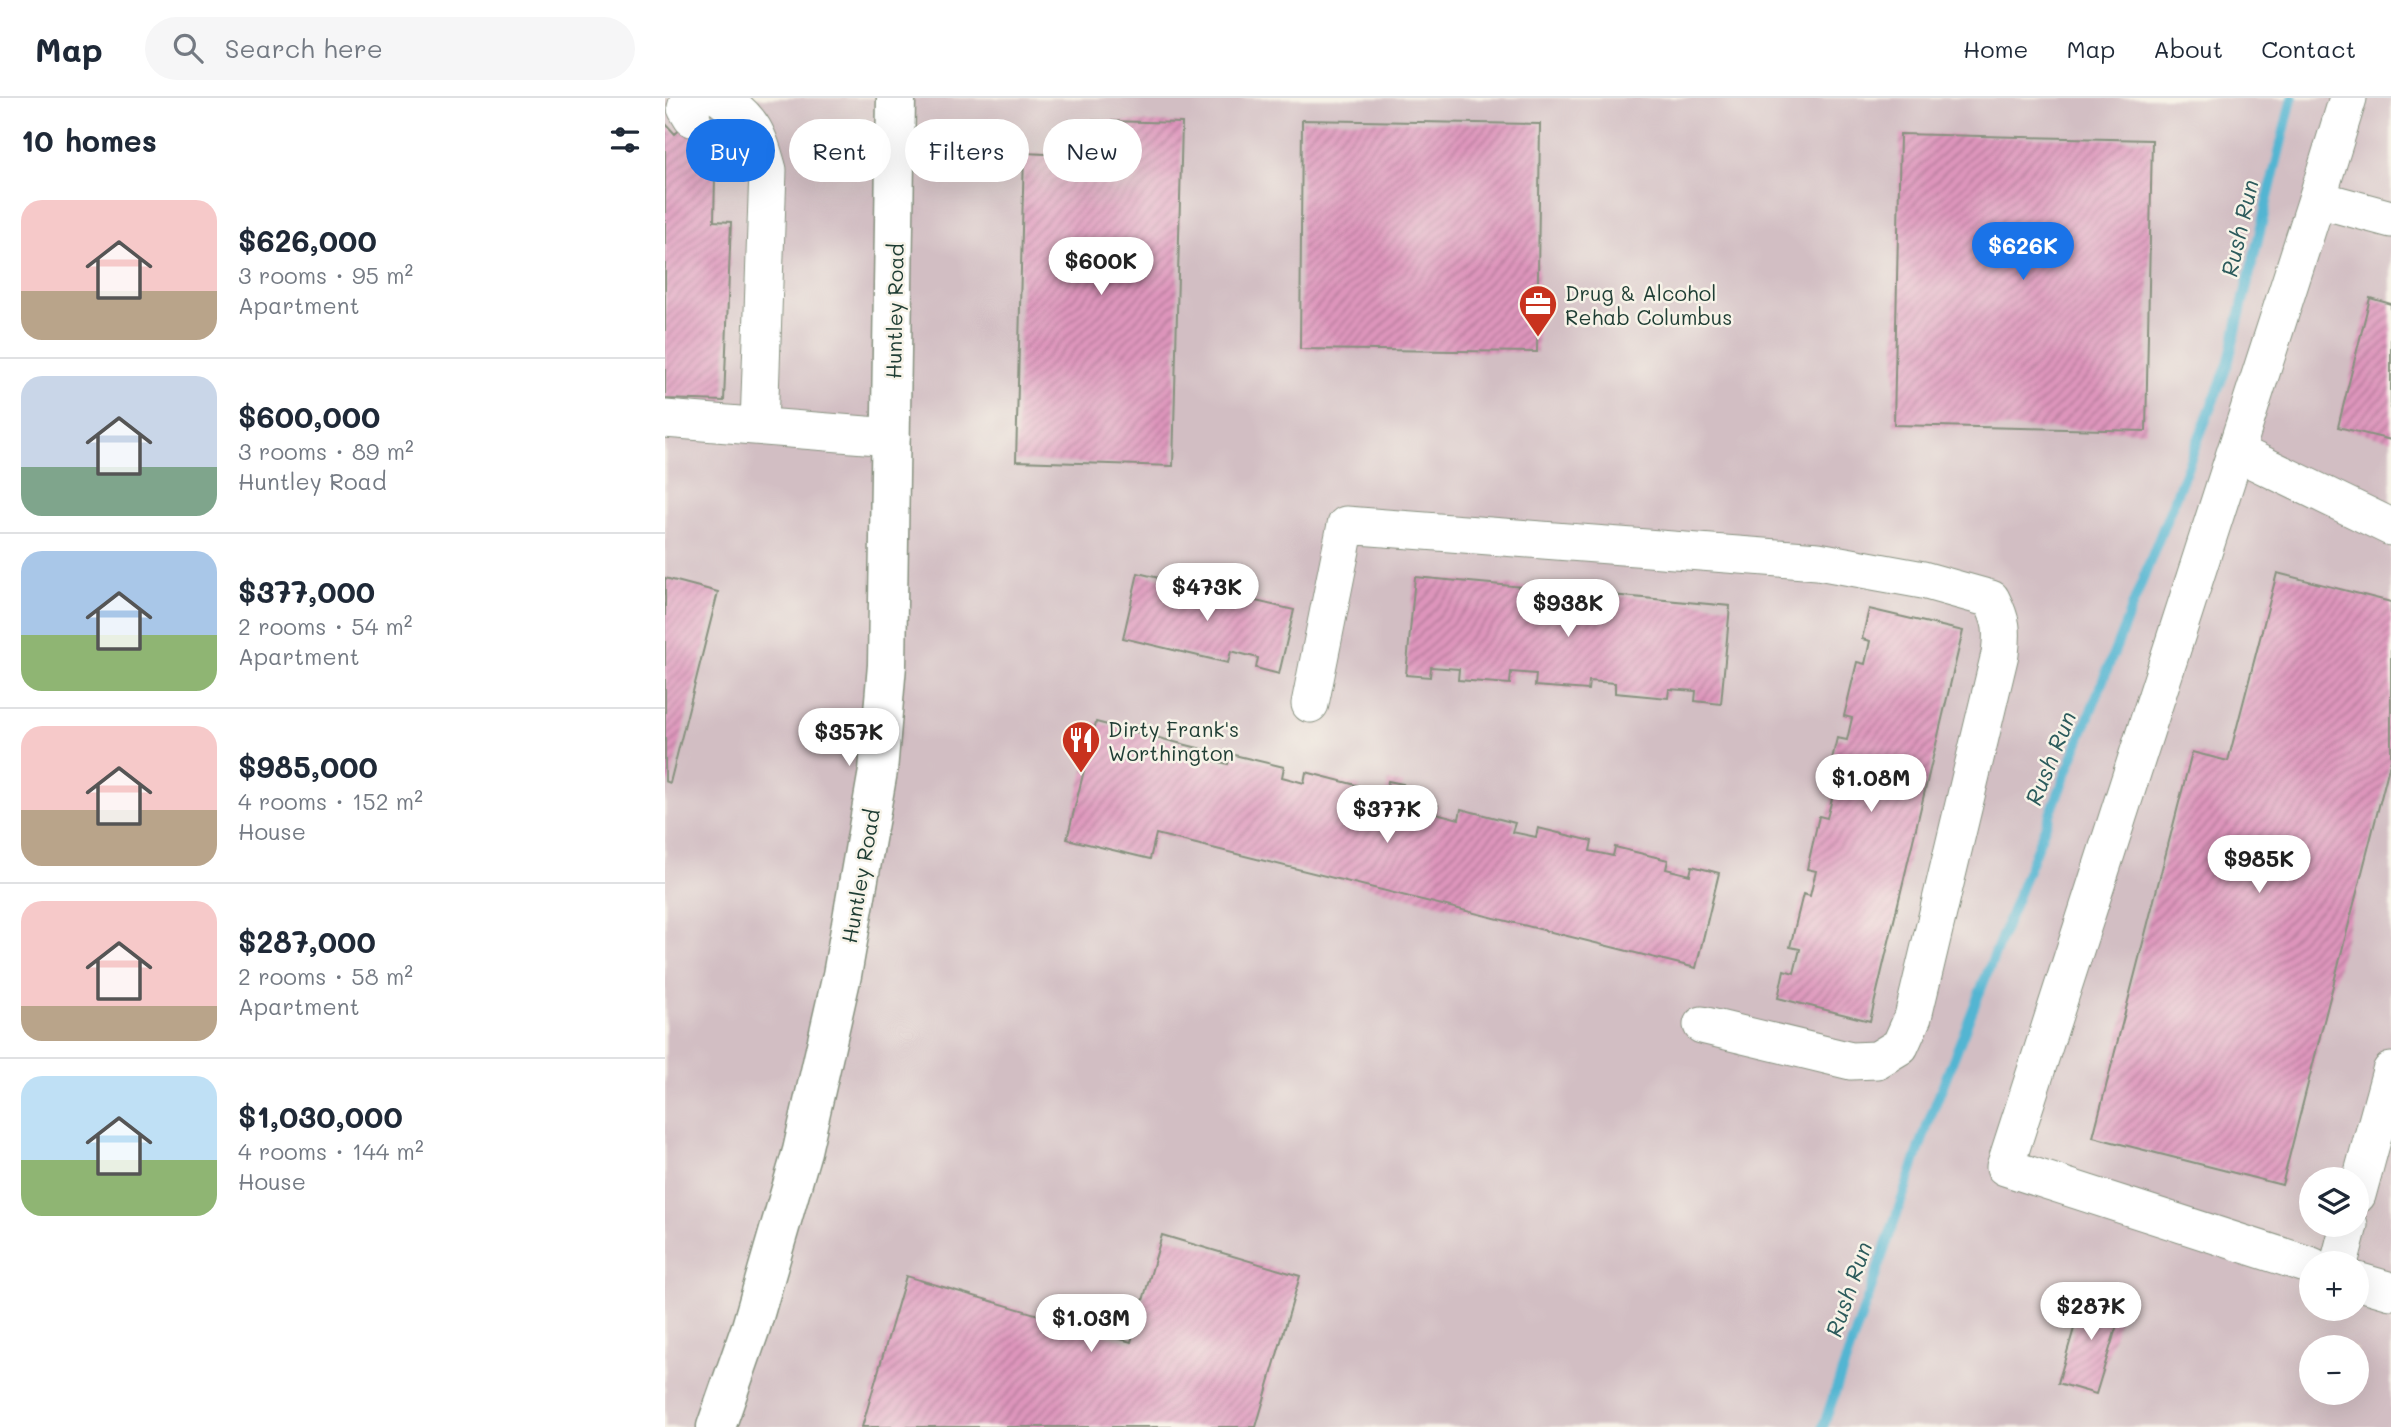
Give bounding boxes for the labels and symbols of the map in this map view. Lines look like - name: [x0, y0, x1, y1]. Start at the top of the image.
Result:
- water label: Rush Run: [2213, 176, 2265, 280]
- pin: $626K: [1974, 222, 2072, 282]
- pin: $600K: [1052, 238, 1150, 297]
- street label: Huntley Road: [879, 243, 909, 379]
- place label: Drug & Alcohol Rehab Columbus: [1565, 279, 1733, 330]
- office icon: Drug & Alcohol Rehab Columbus: [1517, 283, 1559, 338]
- pin: $473K: [1158, 564, 1256, 623]
- pin: $938K: [1519, 580, 1617, 639]
- water label: Rush Run: [2018, 707, 2082, 809]
- pin: $357K: [800, 708, 898, 768]
- place label: Dirty Frank's Worthington: [1108, 715, 1239, 766]
- restaurant icon: Dirty Frank's Worthington: [1060, 719, 1102, 774]
- pin: $1.08M: [1814, 754, 1928, 814]
- pin: $377K: [1338, 786, 1436, 845]
- street label: Huntley Road: [835, 807, 885, 945]
- pin: $985K: [2210, 836, 2308, 895]
- water label: Rush Run: [1818, 1237, 1878, 1341]
- pin: $287K: [2042, 1282, 2140, 1342]
- pin: $1.03M: [1034, 1294, 1148, 1354]

